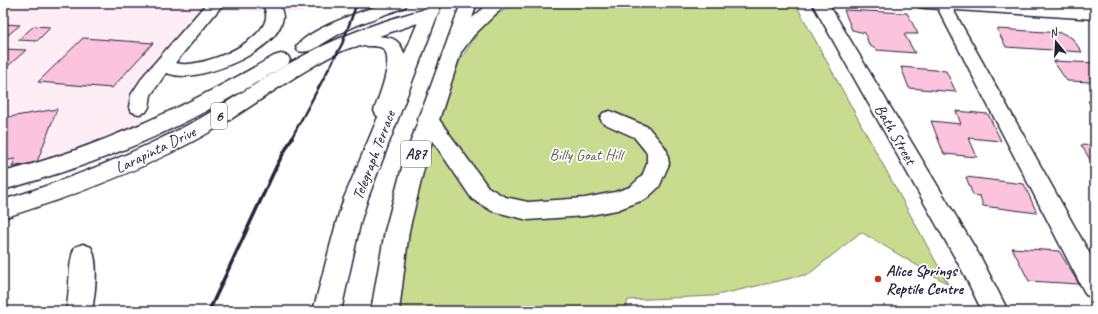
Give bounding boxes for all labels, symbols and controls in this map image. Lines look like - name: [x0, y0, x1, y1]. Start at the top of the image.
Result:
- north arrow: [1036, 22, 1076, 62]
- text: N: [1048, 24, 1060, 40]
- street label: Bath Street: [870, 101, 921, 170]
- road number: 6: [211, 103, 227, 129]
- street label: Telegraph Terrace: [348, 106, 401, 203]
- street label: Larapinta Drive: [112, 121, 200, 178]
- road number: A87: [401, 141, 431, 167]
- park label: Billy Goat Hill: [550, 145, 626, 165]
- place label: Alice Springs Reptile Centre: [886, 261, 965, 299]
- marker: Alice Springs Reptile Centre: [873, 274, 883, 284]

